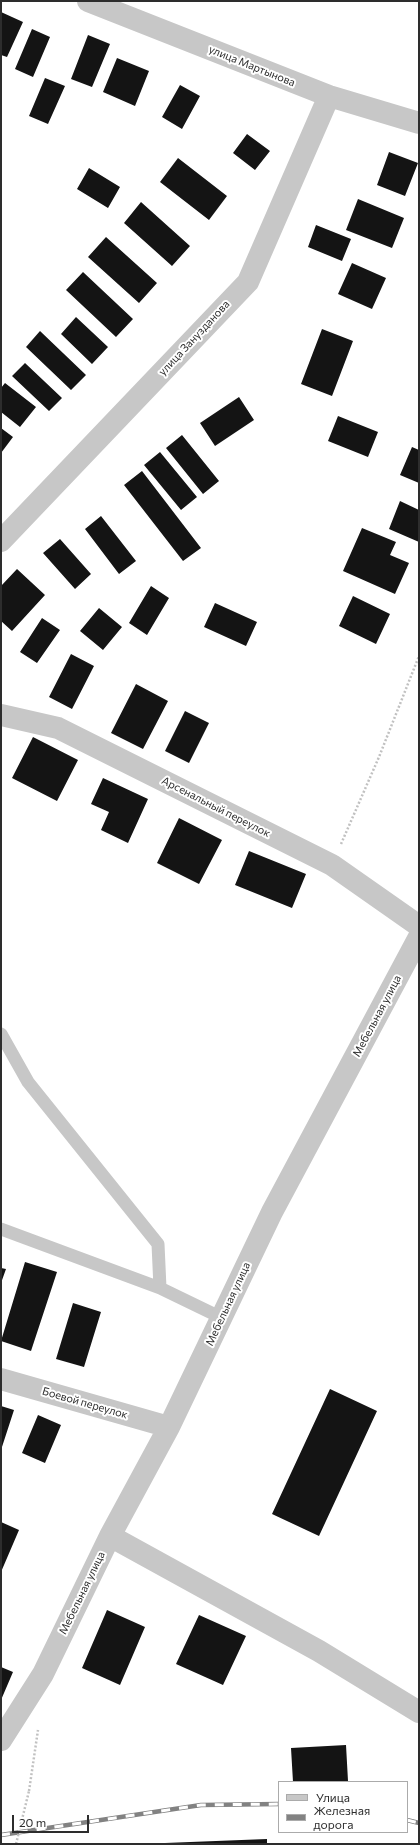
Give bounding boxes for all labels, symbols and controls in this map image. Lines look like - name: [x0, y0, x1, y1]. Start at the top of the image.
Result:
- street label: улица Мартынова: [207, 43, 297, 89]
- street label: улица Занузданова: [156, 298, 232, 378]
- street label: Арсенальный переулок: [159, 774, 273, 840]
- street label: Мебельная улица: [350, 973, 404, 1059]
- street label: Мебельная улица: [203, 1260, 253, 1348]
- street label: Боевой переулок: [41, 1384, 129, 1422]
- street label: Мебельная улица: [56, 1549, 108, 1637]
- legend: [278, 1781, 408, 1833]
- text: Улица: [316, 1790, 350, 1804]
- text: Железная дорога: [314, 1803, 370, 1831]
- scale bar: [14, 1807, 91, 1833]
- text: 20 m: [19, 1815, 46, 1829]

